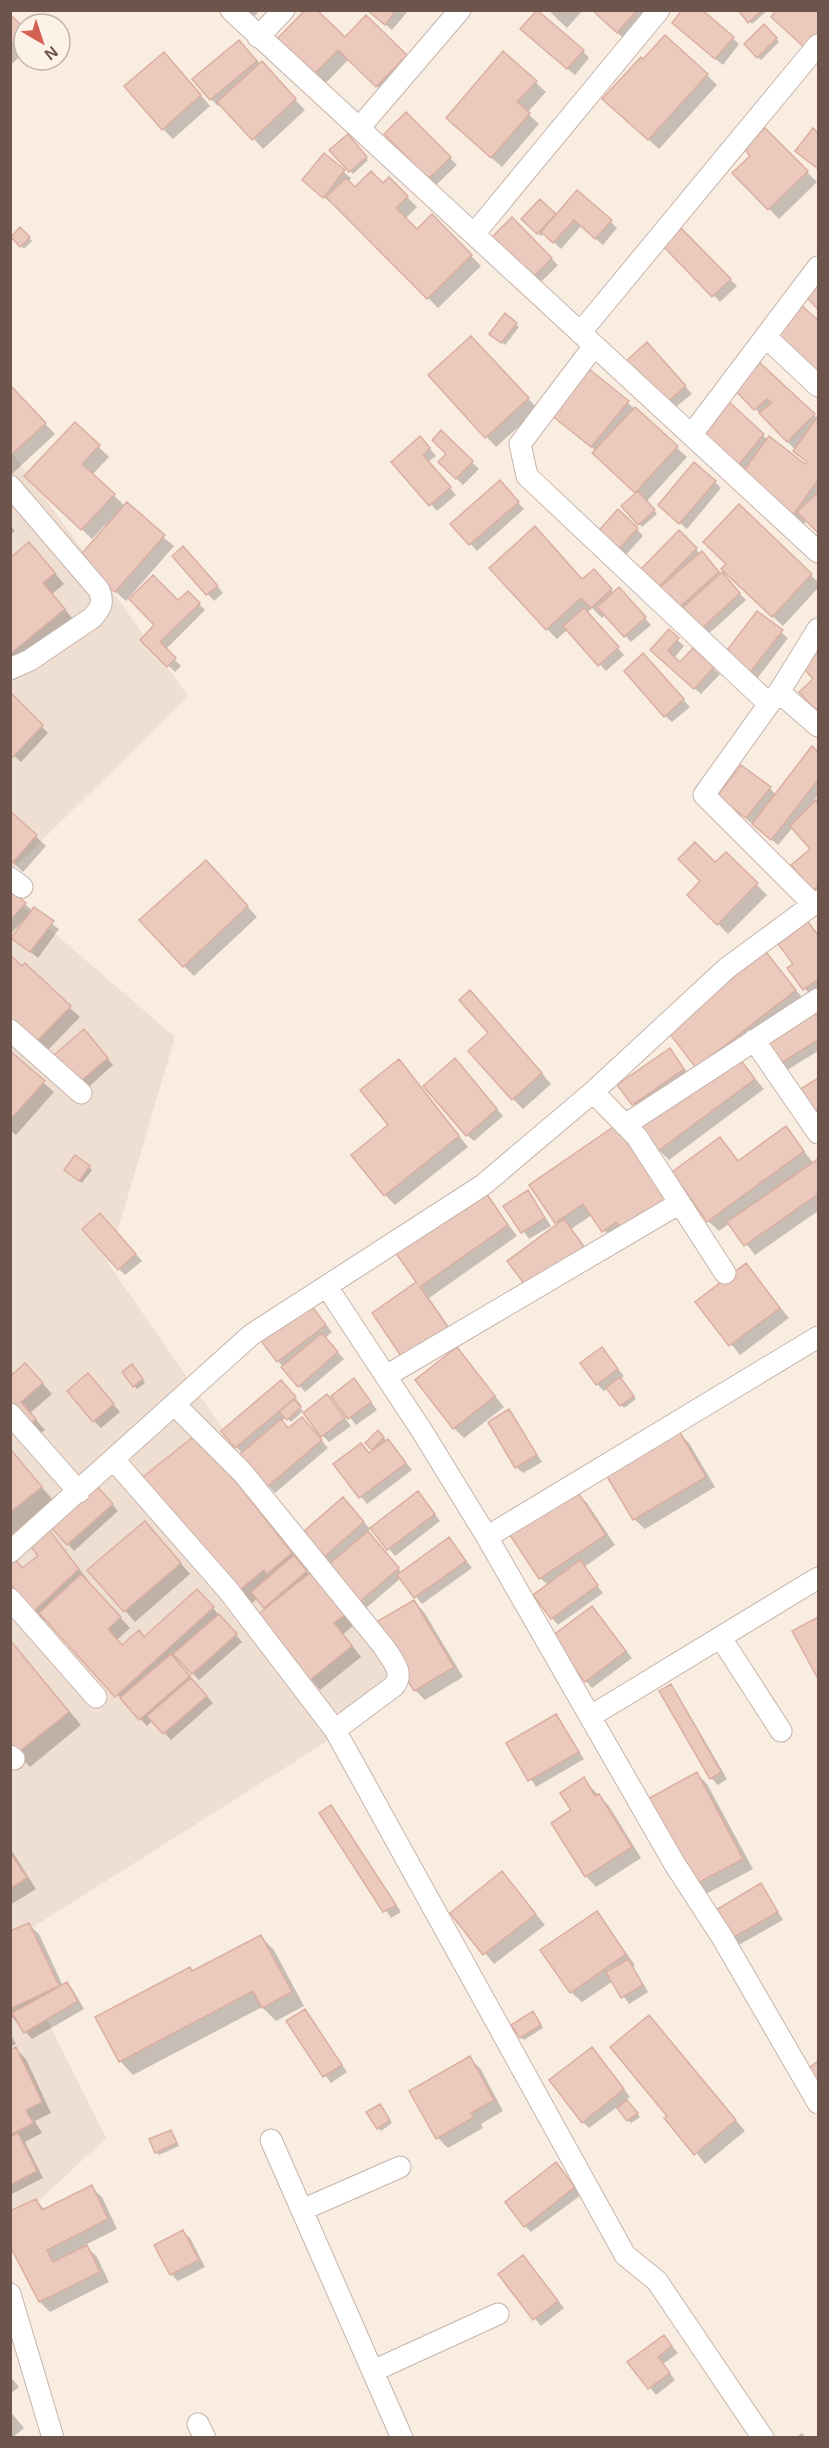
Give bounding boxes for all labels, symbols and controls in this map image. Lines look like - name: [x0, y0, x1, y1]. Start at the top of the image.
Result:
- north arrow: [12, 12, 72, 72]
- text: N: [41, 43, 61, 64]

